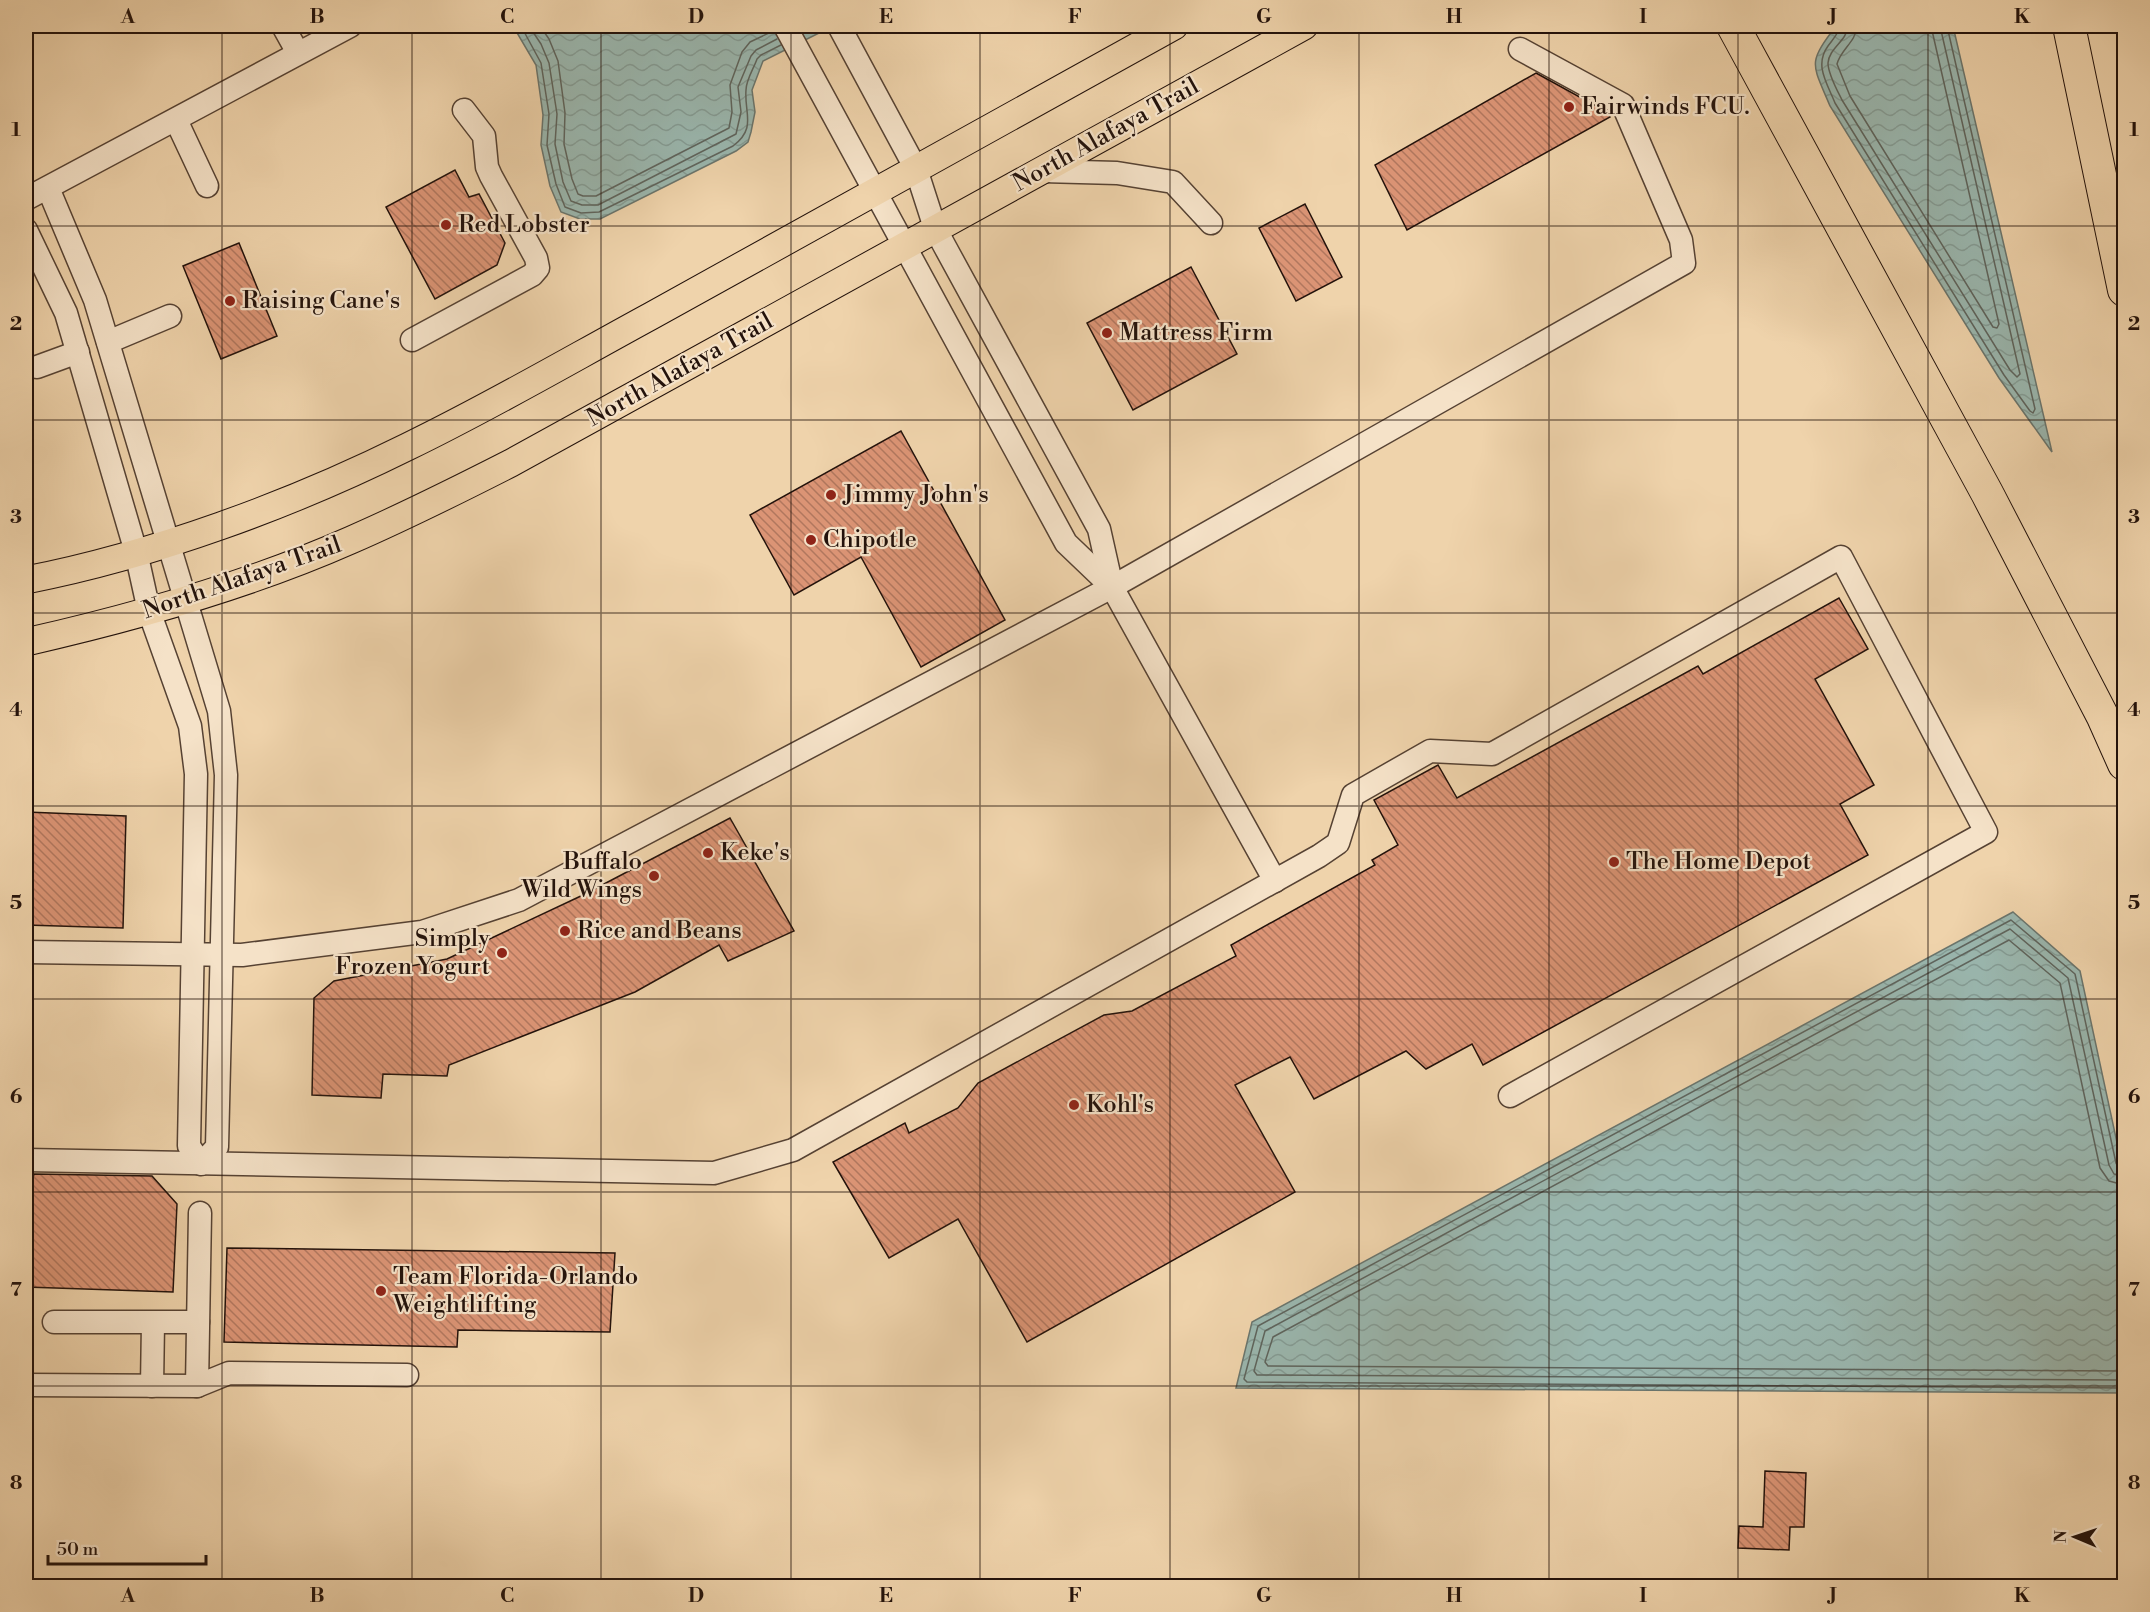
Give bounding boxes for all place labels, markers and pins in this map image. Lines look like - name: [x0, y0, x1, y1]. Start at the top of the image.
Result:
- place label: Fairwinds FCU.: [1581, 92, 1750, 122]
- marker: Fairwinds FCU.: [1562, 100, 1576, 114]
- place label: Red Lobster: [458, 210, 590, 240]
- marker: Red Lobster: [439, 218, 453, 232]
- place label: Raising Cane's: [242, 286, 400, 316]
- marker: Raising Cane's: [223, 294, 237, 308]
- place label: Mattress Firm: [1119, 318, 1273, 348]
- marker: Mattress Firm: [1100, 326, 1114, 340]
- place label: Jimmy John's: [842, 480, 989, 510]
- marker: Jimmy John's: [824, 488, 838, 502]
- place label: Chipotle: [823, 525, 917, 555]
- marker: Chipotle: [804, 533, 818, 547]
- place label: Keke's: [720, 838, 790, 868]
- marker: Keke's: [701, 846, 715, 860]
- place label: Buffalo Wild Wings: [520, 847, 642, 905]
- place label: The Home Depot: [1626, 847, 1812, 877]
- marker: The Home Depot: [1607, 855, 1621, 869]
- marker: Buffalo Wild Wings: [647, 869, 661, 883]
- place label: Rice and Beans: [577, 916, 742, 946]
- place label: Simply Frozen Yogurt: [335, 924, 490, 982]
- marker: Rice and Beans: [558, 924, 572, 938]
- marker: Simply Frozen Yogurt: [495, 946, 509, 960]
- place label: Kohl's: [1086, 1090, 1154, 1120]
- marker: Kohl's: [1067, 1098, 1081, 1112]
- place label: Team Florida-Orlando Weightlifting: [392, 1262, 638, 1320]
- marker: Team Florida-Orlando Weightlifting: [374, 1284, 388, 1298]

